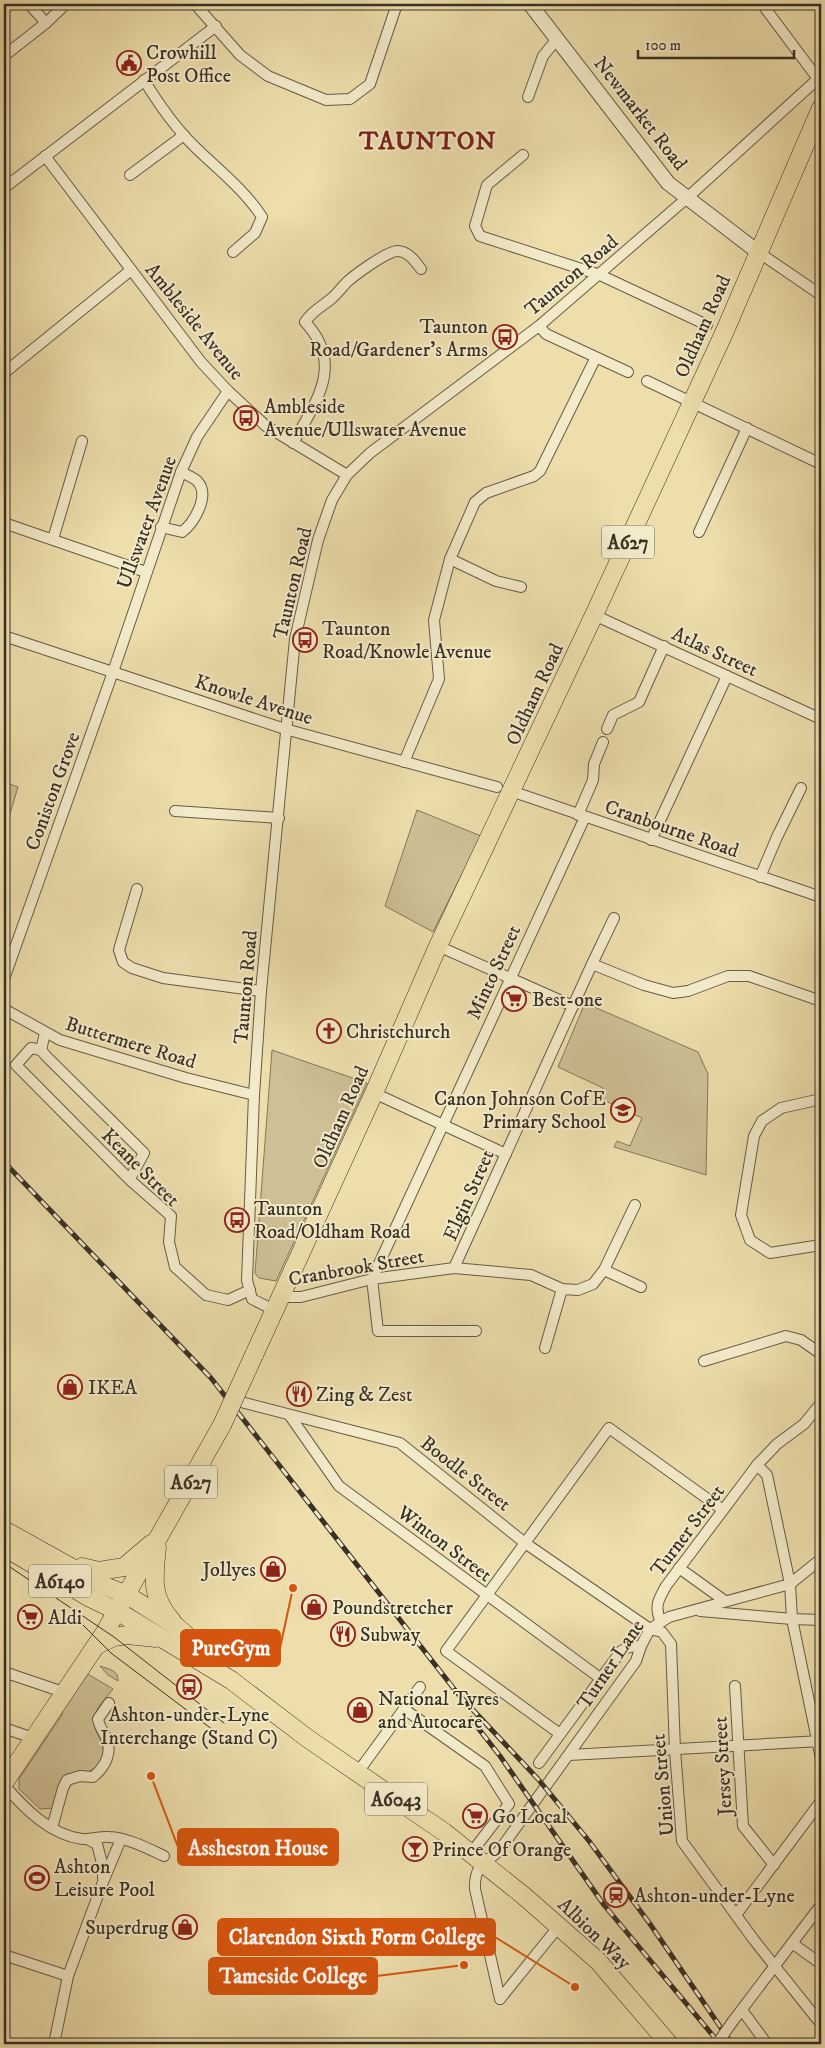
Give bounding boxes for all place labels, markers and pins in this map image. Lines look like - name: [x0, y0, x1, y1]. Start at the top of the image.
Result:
- place label: Crowhill Post Office: [146, 41, 231, 89]
- public building icon: Crowhill Post Office: [116, 50, 142, 76]
- place label: Taunton Road/Gardener's Arms: [309, 315, 489, 363]
- bus stop icon: Taunton Road/Gardener's Arms: [492, 324, 518, 350]
- place label: Ambleside Avenue/Ullswater Avenue: [264, 395, 467, 443]
- bus stop icon: Ambleside Avenue/Ullswater Avenue: [233, 405, 259, 431]
- place label: Taunton Road/Knowle Avenue: [322, 617, 492, 665]
- bus stop icon: Taunton Road/Knowle Avenue: [292, 627, 318, 653]
- supermarket icon: Best-one: [501, 986, 527, 1012]
- place label: Best-one: [532, 988, 603, 1013]
- church icon: Christchurch: [316, 1018, 342, 1044]
- place label: Christchurch: [346, 1020, 451, 1045]
- place label: Canon Johnson CofE Primary School: [434, 1087, 606, 1135]
- school or university icon: Canon Johnson CofE Primary School: [610, 1097, 636, 1123]
- place label: Taunton Road/Oldham Road: [254, 1197, 411, 1245]
- bus stop icon: Taunton Road/Oldham Road: [224, 1207, 250, 1233]
- shop icon: IKEA: [57, 1374, 83, 1400]
- place label: IKEA: [88, 1376, 137, 1401]
- restaurant icon: Zing & Zest: [286, 1381, 312, 1407]
- place label: Zing & Zest: [316, 1383, 412, 1408]
- shop icon: Jollyes: [260, 1556, 286, 1582]
- place label: Jollyes: [201, 1558, 256, 1583]
- shop icon: Poundstretcher: [301, 1594, 327, 1620]
- place label: Poundstretcher: [332, 1596, 454, 1621]
- supermarket icon: Aldi: [17, 1604, 43, 1630]
- place label: Aldi: [48, 1606, 82, 1631]
- restaurant icon: Subway: [330, 1621, 356, 1647]
- place label: Subway: [360, 1623, 421, 1648]
- callout: PureGym: [181, 1630, 280, 1666]
- bus stop icon: Ashton-under-Lyne Interchange (Stand C): [176, 1674, 202, 1700]
- place label: National Tyres and Autocare: [378, 1687, 499, 1735]
- shop icon: National Tyres and Autocare: [347, 1697, 373, 1723]
- place label: Ashton-under-Lyne Interchange (Stand C): [100, 1703, 278, 1751]
- supermarket icon: Go Local: [462, 1803, 488, 1829]
- place label: Go Local: [492, 1805, 567, 1830]
- callout: Assheston House: [178, 1829, 338, 1865]
- bar icon: Prince Of Orange: [402, 1836, 428, 1862]
- place label: Prince Of Orange: [432, 1838, 571, 1863]
- place label: Ashton Leisure Pool: [54, 1855, 155, 1903]
- sports icon: Ashton Leisure Pool: [24, 1865, 50, 1891]
- station icon: Ashton-under-Lyne: [603, 1882, 629, 1908]
- place label: Ashton-under-Lyne: [634, 1884, 795, 1909]
- shop icon: Superdrug: [172, 1914, 198, 1940]
- place label: Superdrug: [85, 1916, 168, 1941]
- callout: Clarendon Sixth Form College: [218, 1919, 495, 1955]
- callout: Tameside College: [209, 1958, 377, 1994]

